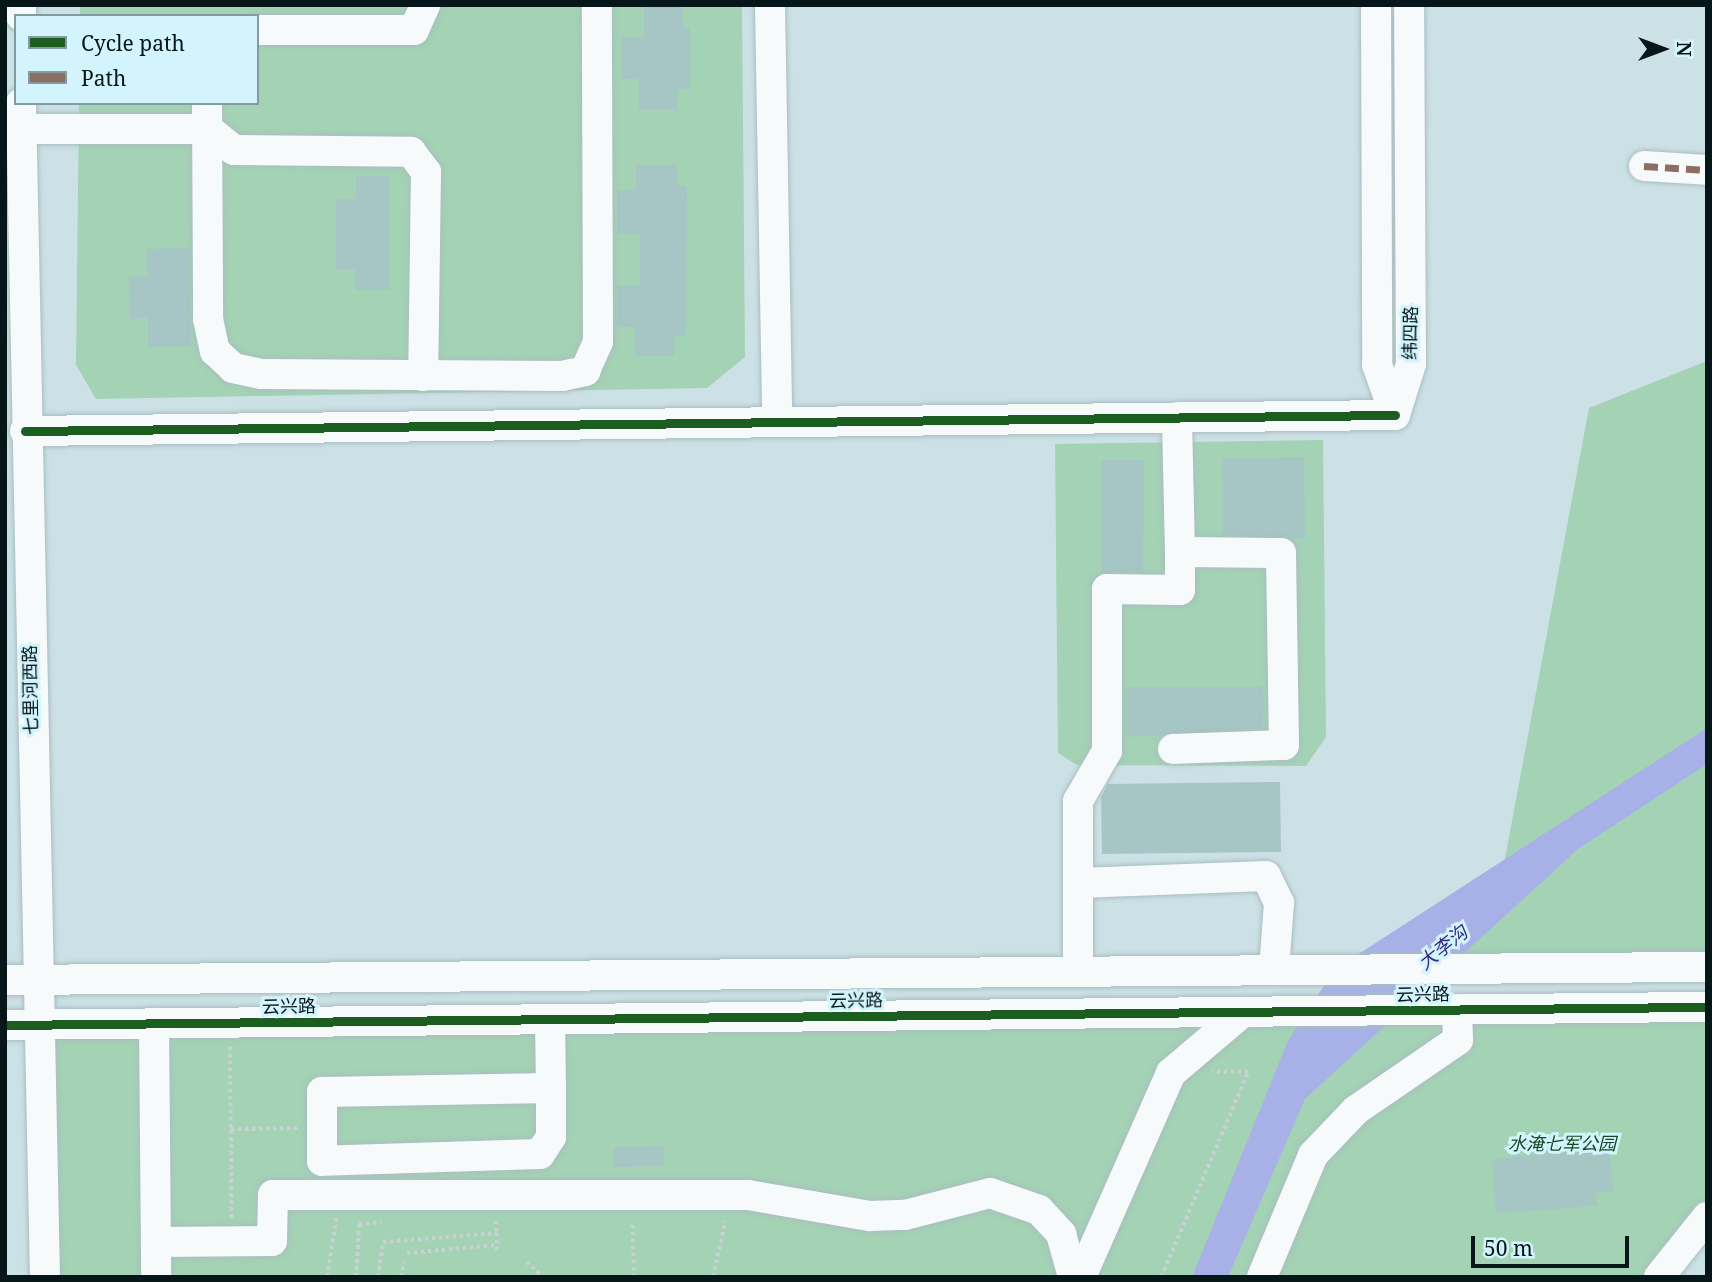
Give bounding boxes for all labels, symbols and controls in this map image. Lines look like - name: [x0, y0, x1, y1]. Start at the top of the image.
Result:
- legend: [14, 14, 259, 105]
- north arrow: [1628, 14, 1698, 84]
- text: Cycle path: [81, 29, 185, 57]
- text: N: [1671, 42, 1697, 56]
- text: Path: [81, 64, 126, 92]
- street label: 纬四路: [1399, 306, 1421, 360]
- street label: 七里河西路: [18, 645, 42, 735]
- water label: 大李沟: [1414, 921, 1472, 975]
- street label: 云兴路: [1396, 983, 1450, 1005]
- street label: 云兴路: [829, 989, 883, 1011]
- street label: 云兴路: [262, 995, 316, 1017]
- park label: 水淹七军公园: [1508, 1132, 1616, 1154]
- scale bar: [1474, 1222, 1632, 1266]
- text: 50 m: [1484, 1234, 1533, 1262]

